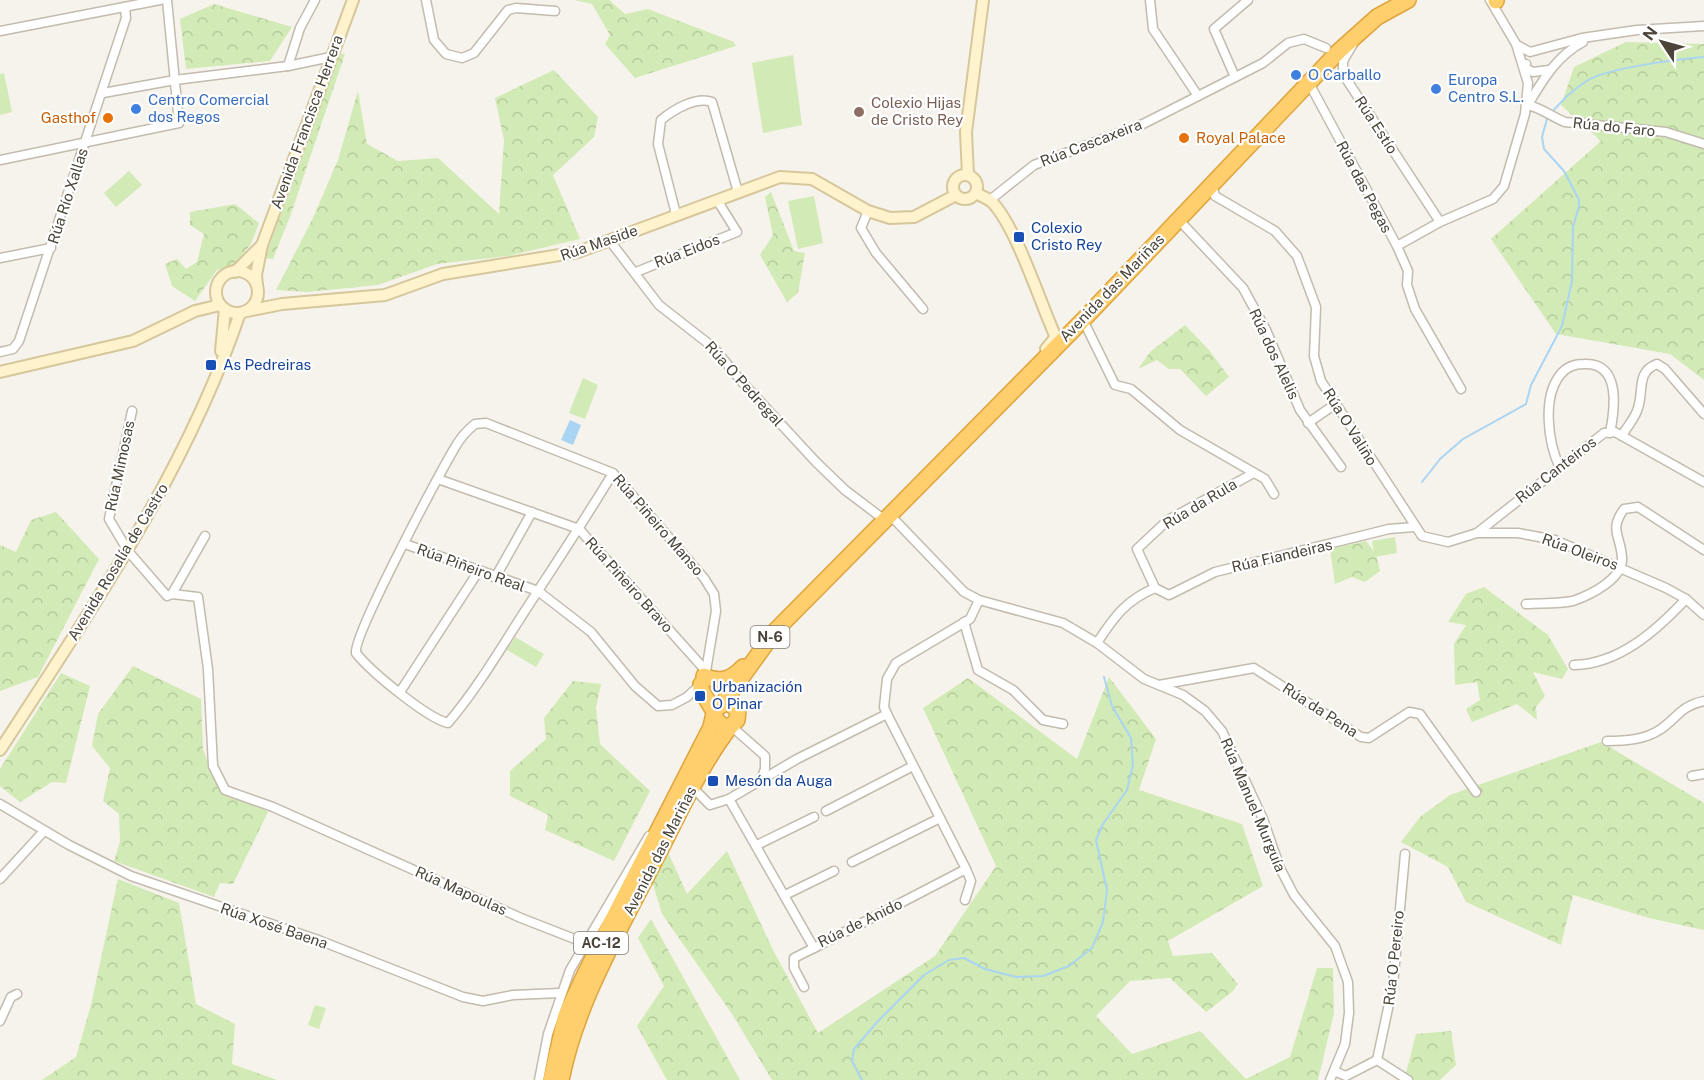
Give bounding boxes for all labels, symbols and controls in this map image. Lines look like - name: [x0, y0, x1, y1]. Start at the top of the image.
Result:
- north arrow: [1632, 12, 1692, 72]
- text: N: [1639, 23, 1662, 44]
- street label: Avenida Francisca Herrera: [267, 33, 346, 211]
- place label: O Carballo: [1308, 66, 1381, 83]
- marker: O Carballo: [1289, 68, 1303, 82]
- place label: Europa Centro S.L.: [1448, 71, 1524, 105]
- marker: Europa Centro S.L.: [1429, 82, 1443, 96]
- place label: Centro Comercial dos Regos: [148, 91, 269, 125]
- street label: Rúa Estío: [1352, 93, 1401, 157]
- place label: Colexio Hijas de Cristo Rey: [871, 94, 963, 128]
- marker: Centro Comercial dos Regos: [129, 102, 143, 116]
- marker: Colexio Hijas de Cristo Rey: [852, 105, 866, 119]
- place label: Gasthof: [41, 109, 96, 126]
- marker: Gasthof: [101, 111, 115, 125]
- street label: Rúa do Faro: [1572, 114, 1656, 139]
- street label: Rúa Cascaxeira: [1038, 115, 1144, 170]
- place label: Royal Palace: [1196, 129, 1286, 146]
- marker: Royal Palace: [1177, 131, 1191, 145]
- street label: Rúa das Pegas: [1333, 138, 1396, 236]
- street label: Rúa Río Xallas: [44, 146, 91, 246]
- place label: Colexio Cristo Rey: [1031, 219, 1102, 253]
- street label: Rúa Maside: [558, 221, 640, 264]
- street label: Rúa Eidos: [652, 230, 722, 271]
- marker: Colexio Cristo Rey: [1012, 230, 1026, 244]
- street label: Avenida das Mariñas: [1056, 230, 1167, 345]
- street label: Rúa dos Alelis: [1246, 306, 1303, 402]
- street label: Rúa O Pedregal: [702, 338, 787, 430]
- place label: As Pedreiras: [223, 356, 311, 373]
- marker: As Pedreiras: [204, 358, 218, 372]
- street label: Rúa O Valiño: [1320, 385, 1381, 469]
- street label: Rúa Mimosas: [102, 419, 137, 513]
- street label: Rúa Canteiros: [1512, 433, 1599, 506]
- street label: Rúa Piñeiro Manso: [610, 470, 707, 579]
- street label: Rúa da Rula: [1160, 475, 1240, 532]
- street label: Avenida Rosalía de Castro: [64, 480, 171, 643]
- street label: Rúa Oleiros: [1540, 530, 1621, 573]
- street label: Rúa Piñeiro Bravo: [582, 534, 677, 636]
- street label: Rúa Fiandeiras: [1230, 536, 1334, 575]
- street label: Rúa Piñeiro Real: [415, 540, 528, 595]
- road number: N-6: [750, 626, 790, 648]
- place label: Urbanización O Pinar: [712, 678, 802, 712]
- street label: Rúa da Pena: [1279, 679, 1361, 740]
- marker: Urbanización O Pinar: [693, 689, 707, 703]
- street label: Rúa Manuel Murguía: [1218, 735, 1289, 874]
- place label: Mesón da Auga: [725, 772, 832, 789]
- marker: Mesón da Auga: [706, 774, 720, 788]
- street label: Avenida das Mariñas: [620, 783, 700, 918]
- street label: Rúa Mapoulas: [413, 863, 510, 918]
- street label: Rúa de Anido: [815, 895, 905, 950]
- street label: Rúa Xosé Baena: [218, 899, 330, 952]
- street label: Rúa O Pereiro: [1380, 910, 1407, 1006]
- road number: AC-12: [574, 932, 628, 954]

